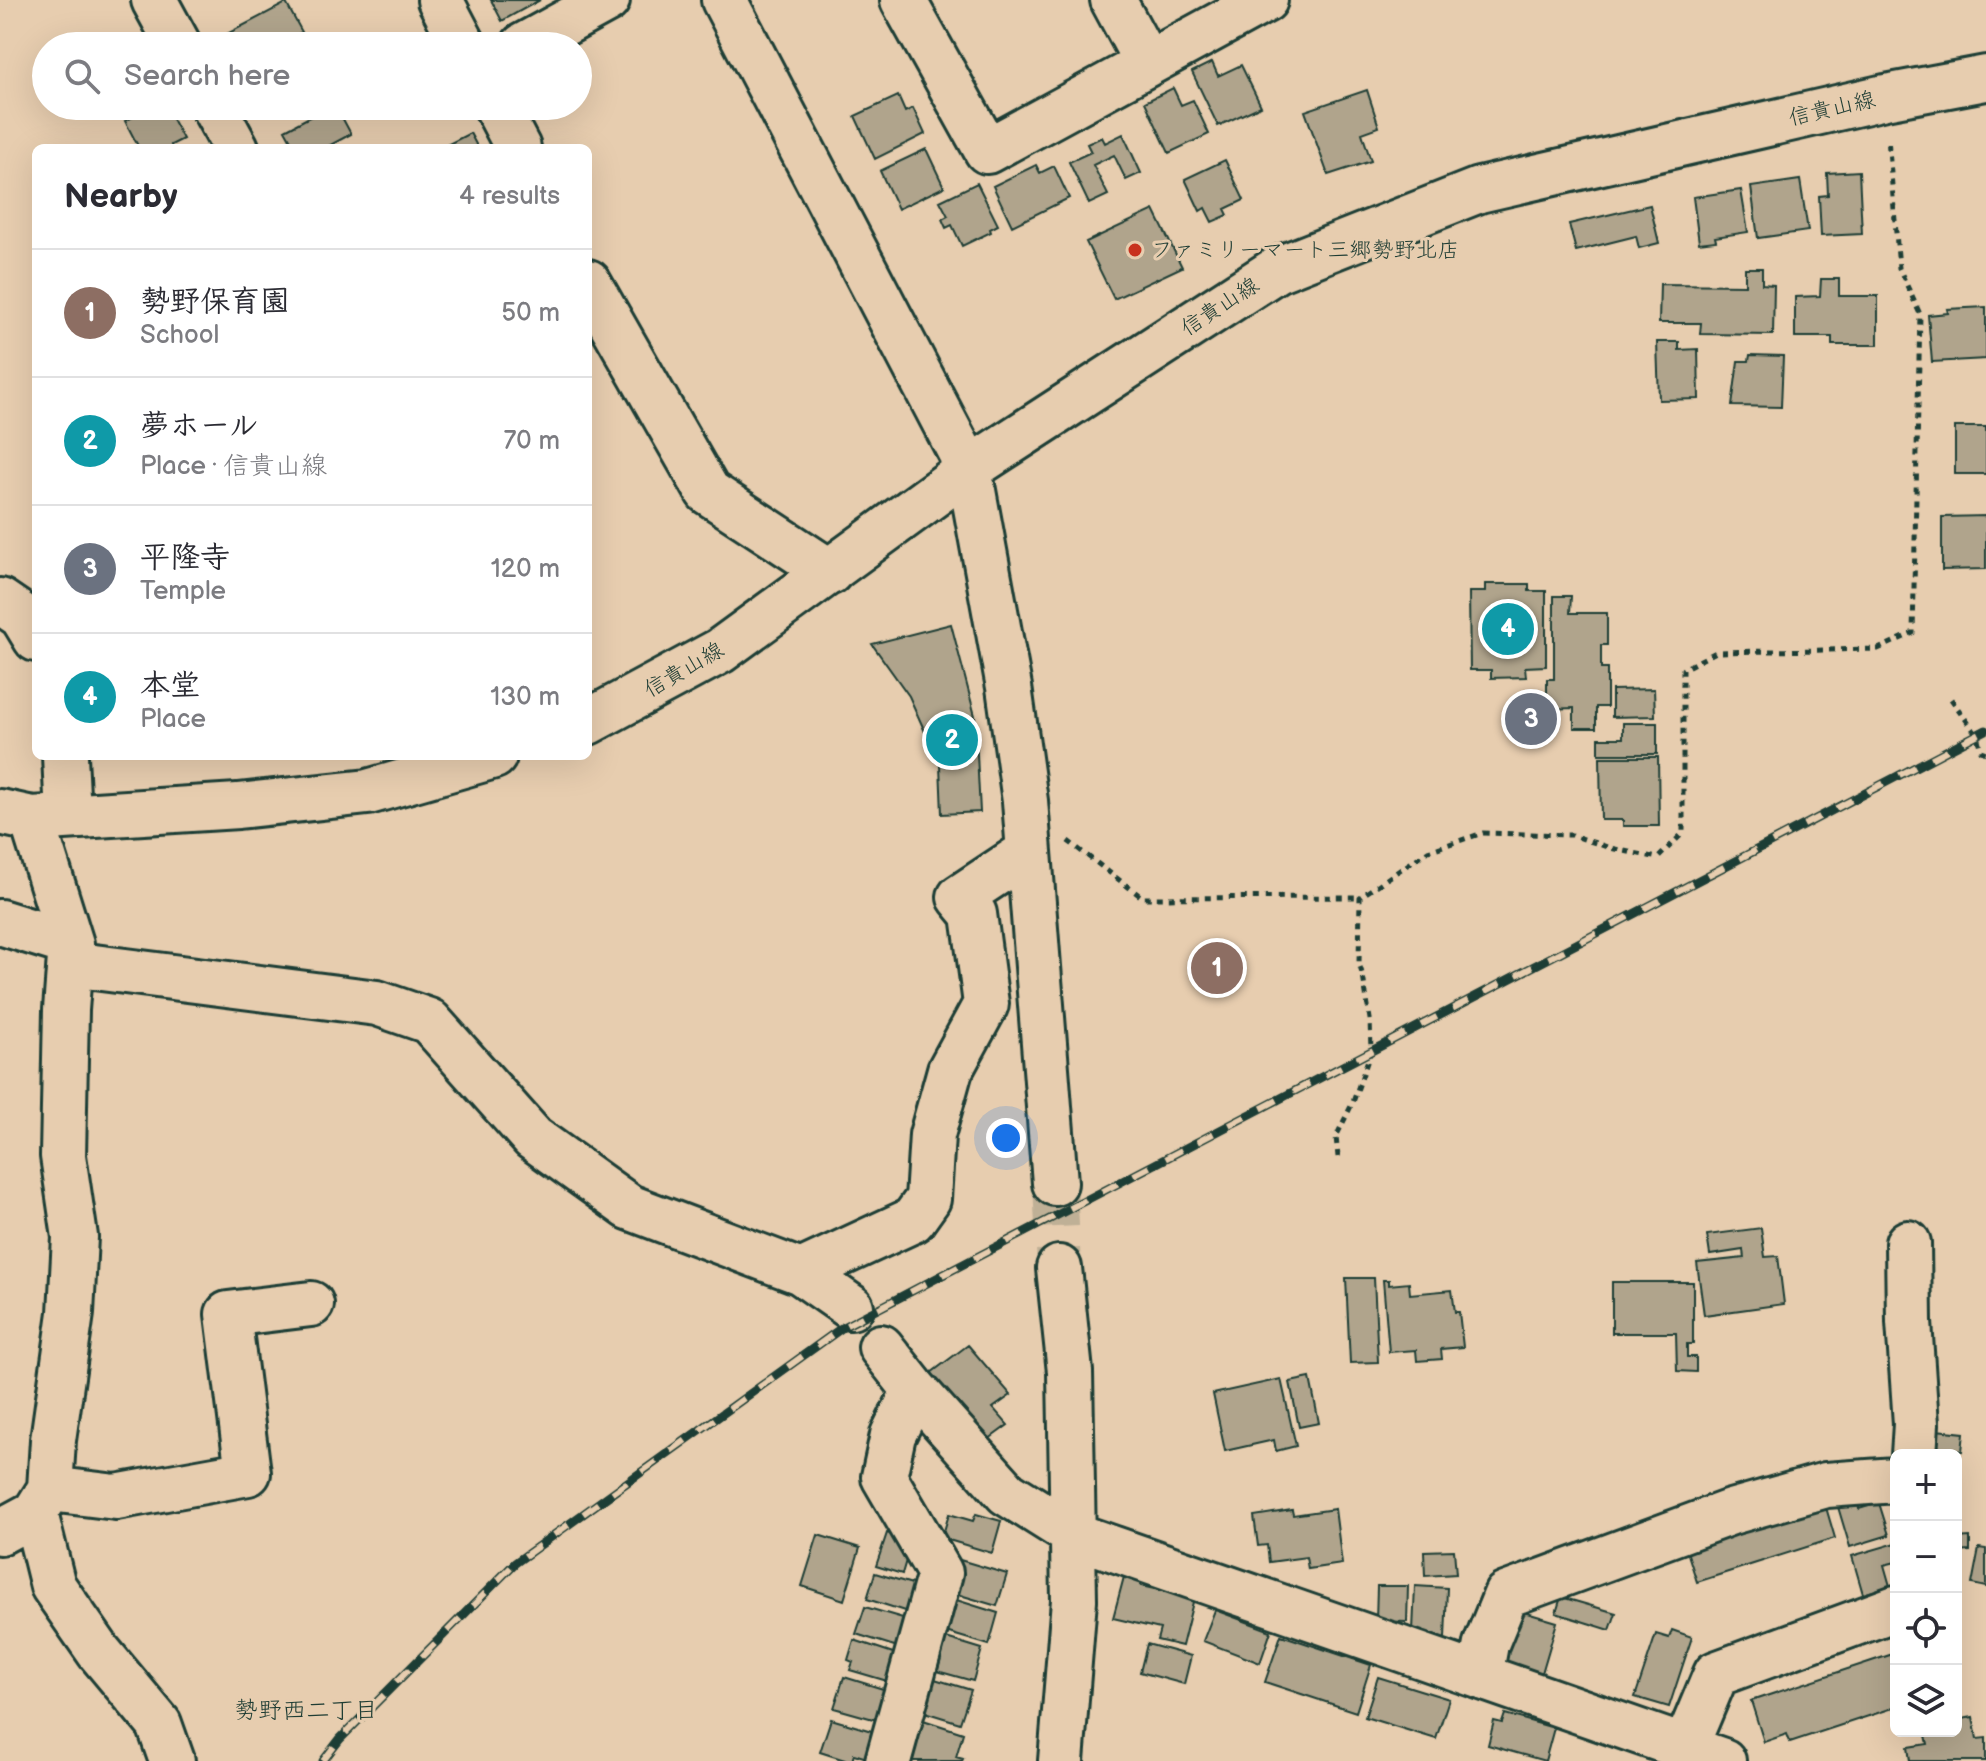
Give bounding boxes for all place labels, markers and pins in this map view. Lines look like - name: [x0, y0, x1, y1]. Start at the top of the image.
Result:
- place label: ファミリーマート三郷勢野北店: [1151, 237, 1459, 264]
- marker: ファミリーマート三郷勢野北店: [1126, 241, 1144, 259]
- pin: 4: [1482, 599, 1534, 659]
- pin: 3: [1505, 689, 1557, 749]
- pin: 2: [926, 710, 978, 770]
- pin: 1: [1191, 938, 1243, 998]

